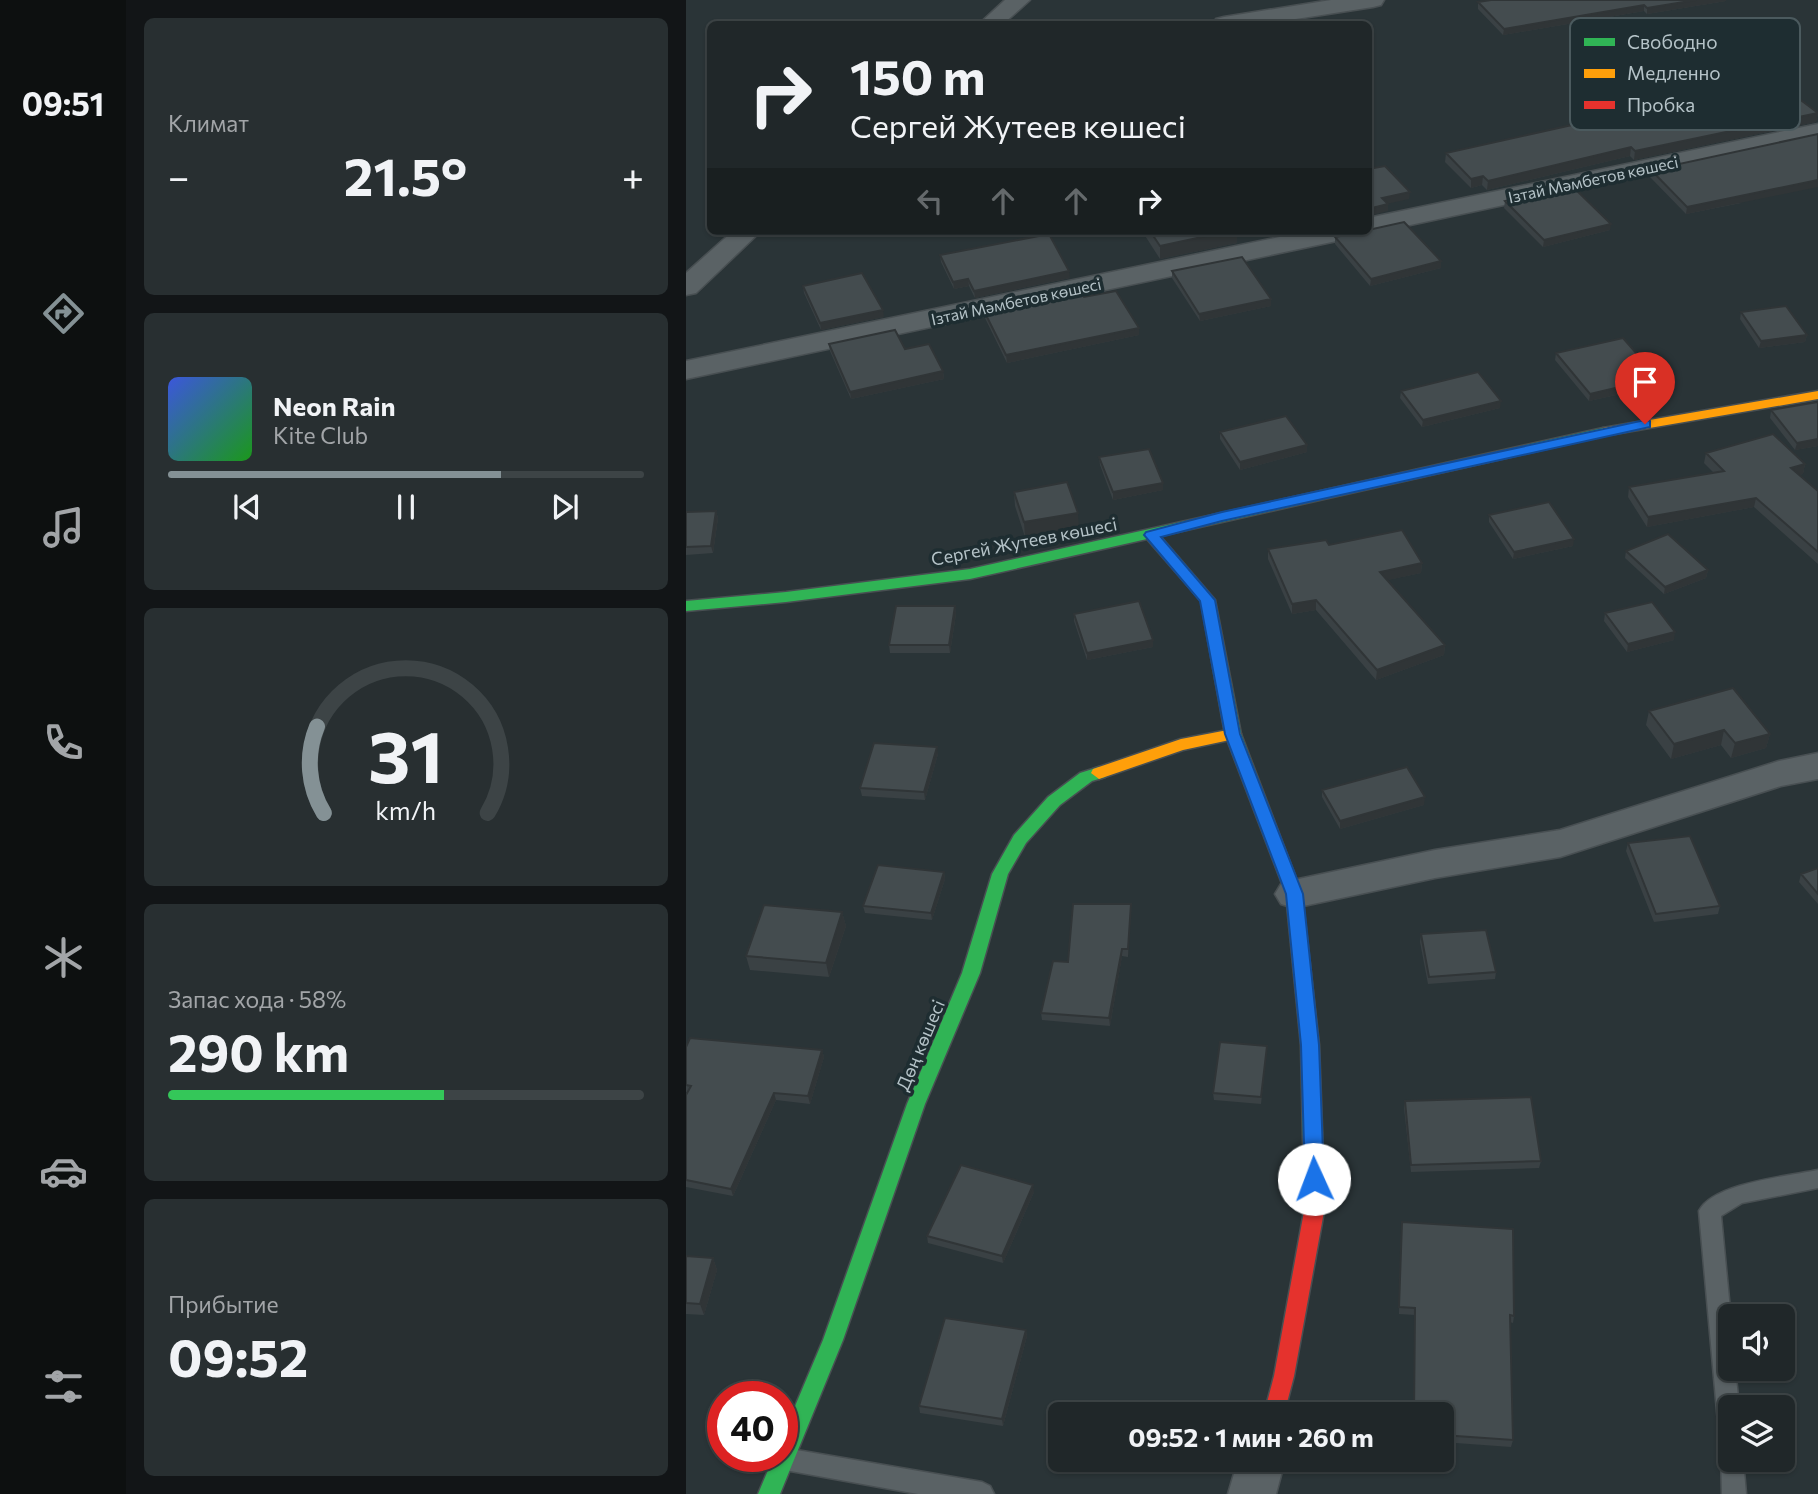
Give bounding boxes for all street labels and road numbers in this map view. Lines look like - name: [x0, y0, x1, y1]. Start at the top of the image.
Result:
- street label: Ізтай Мәмбетов көшесі: [1506, 152, 1680, 206]
- street label: Ізтай Мәмбетов көшесі: [929, 274, 1103, 328]
- street label: Сергей Жутеев көшесі: [929, 512, 1119, 570]
- street label: Дөң көшесі: [891, 996, 949, 1094]

